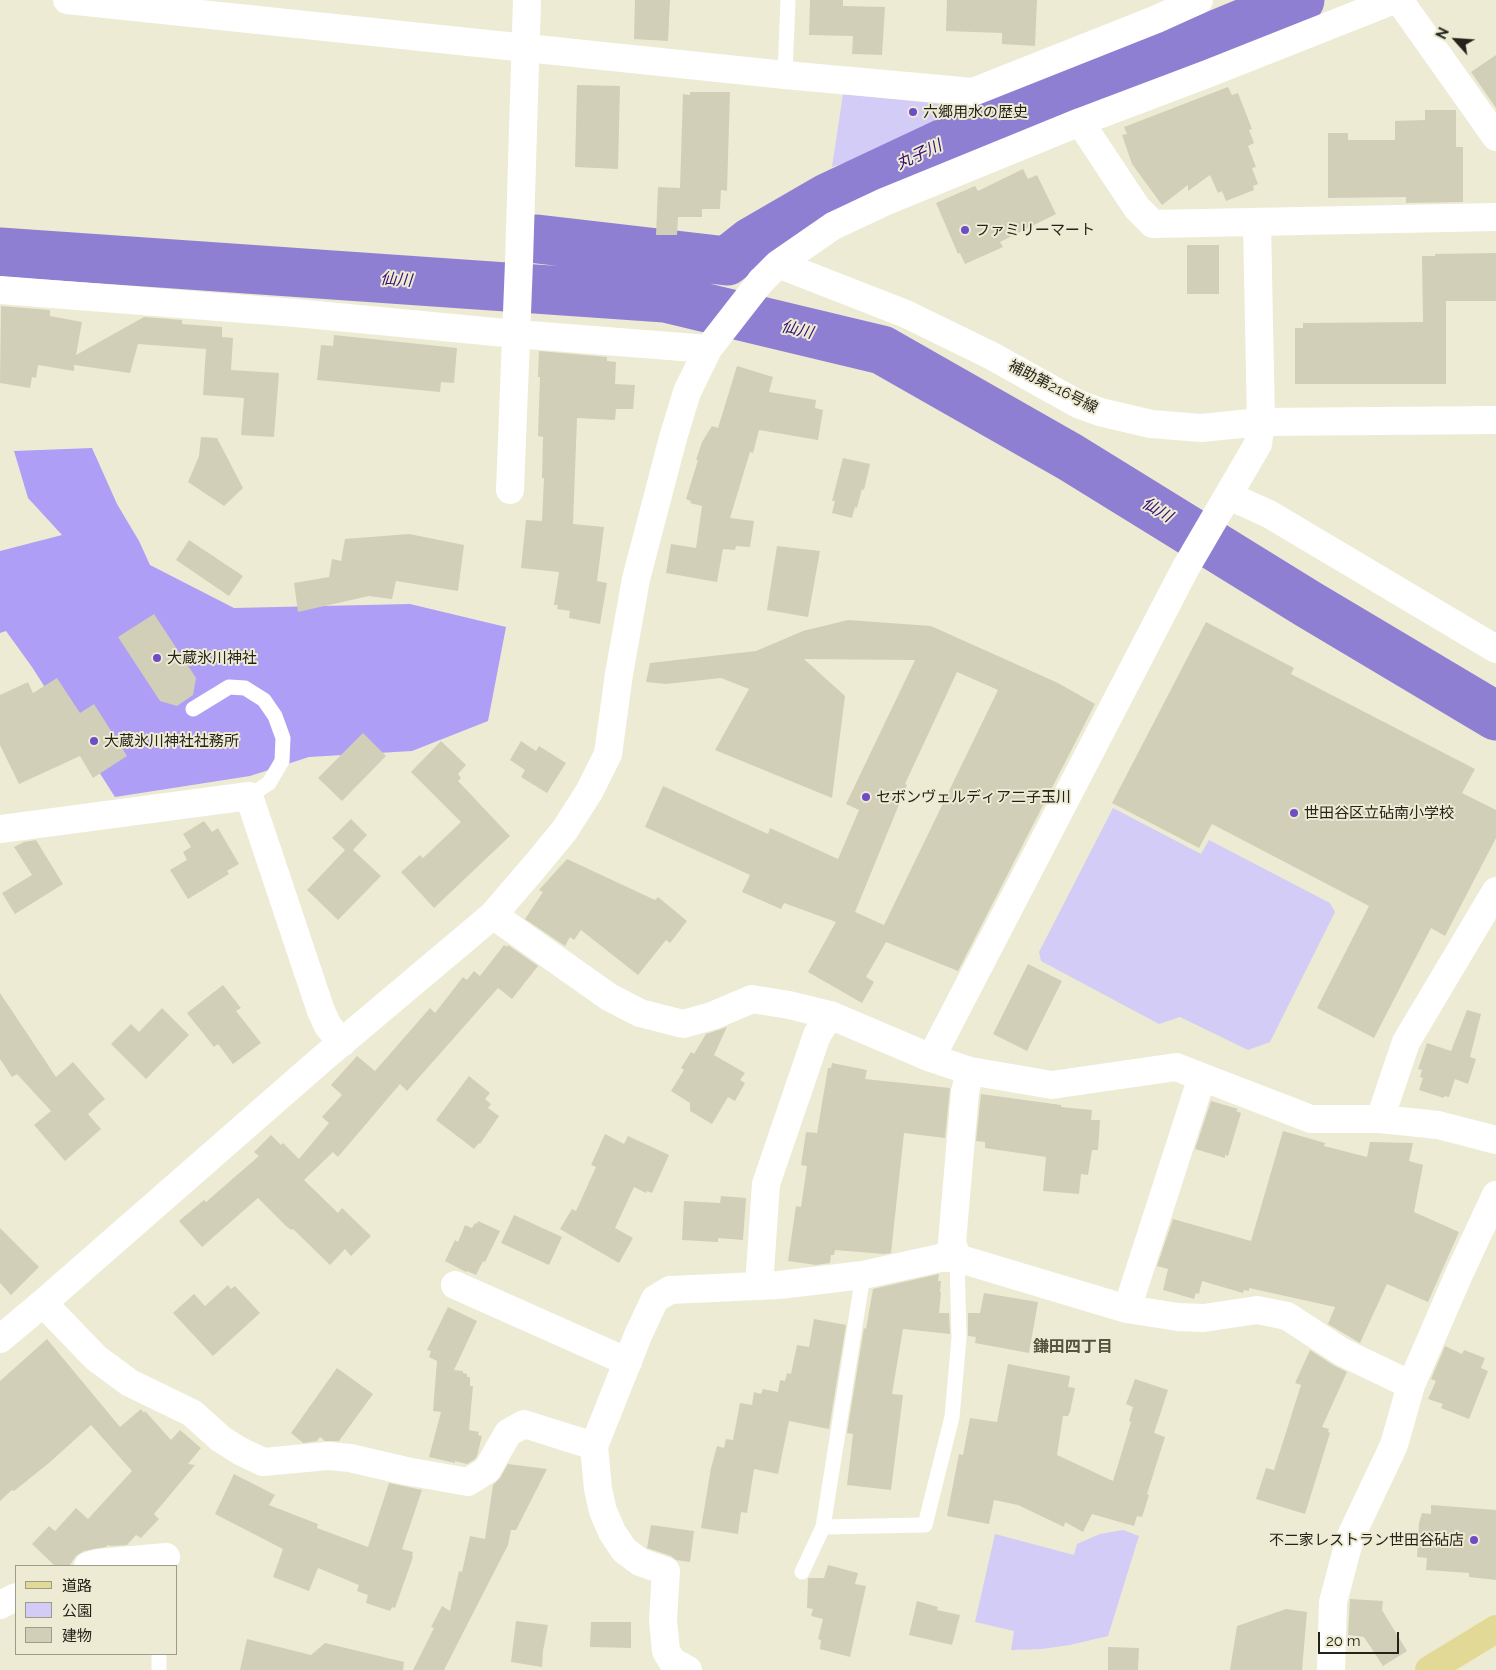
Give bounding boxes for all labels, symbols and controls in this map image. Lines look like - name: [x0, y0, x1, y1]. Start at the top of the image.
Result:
- north arrow: [1431, 15, 1481, 65]
- text: N: [1433, 25, 1452, 42]
- place label: 六郷用水の歴史: [923, 103, 1028, 121]
- marker: 六郷用水の歴史: [907, 106, 919, 118]
- water label: 丸子川: [893, 136, 945, 174]
- place label: ファミリーマート: [975, 221, 1095, 239]
- marker: ファミリーマート: [959, 224, 971, 236]
- water label: 仙川: [379, 269, 413, 291]
- water label: 仙川: [779, 317, 815, 343]
- street label: 補助第216号線: [1005, 357, 1101, 417]
- water label: 仙川: [1138, 494, 1176, 526]
- place label: 大蔵氷川神社: [167, 649, 257, 667]
- marker: 大蔵氷川神社: [151, 652, 163, 664]
- place label: 大蔵氷川神社社務所: [104, 732, 239, 750]
- marker: 大蔵氷川神社社務所: [88, 735, 100, 747]
- place label: セボンヴェルディア二子玉川: [876, 788, 1071, 806]
- marker: セボンヴェルディア二子玉川: [860, 791, 872, 803]
- place label: 世田谷区立砧南小学校: [1304, 804, 1454, 822]
- marker: 世田谷区立砧南小学校: [1288, 807, 1300, 819]
- district label: 鎌田四丁目: [1033, 1337, 1113, 1357]
- place label: 不二家レストラン世田谷砧店: [1269, 1531, 1464, 1549]
- marker: 不二家レストラン世田谷砧店: [1468, 1534, 1480, 1546]
- legend: [15, 1565, 178, 1655]
- text: 道路: [62, 1577, 92, 1595]
- text: 公園: [62, 1602, 92, 1620]
- scale bar: [1321, 1622, 1402, 1654]
- text: 建物: [62, 1627, 92, 1645]
- text: 20 m: [1326, 1632, 1361, 1650]

